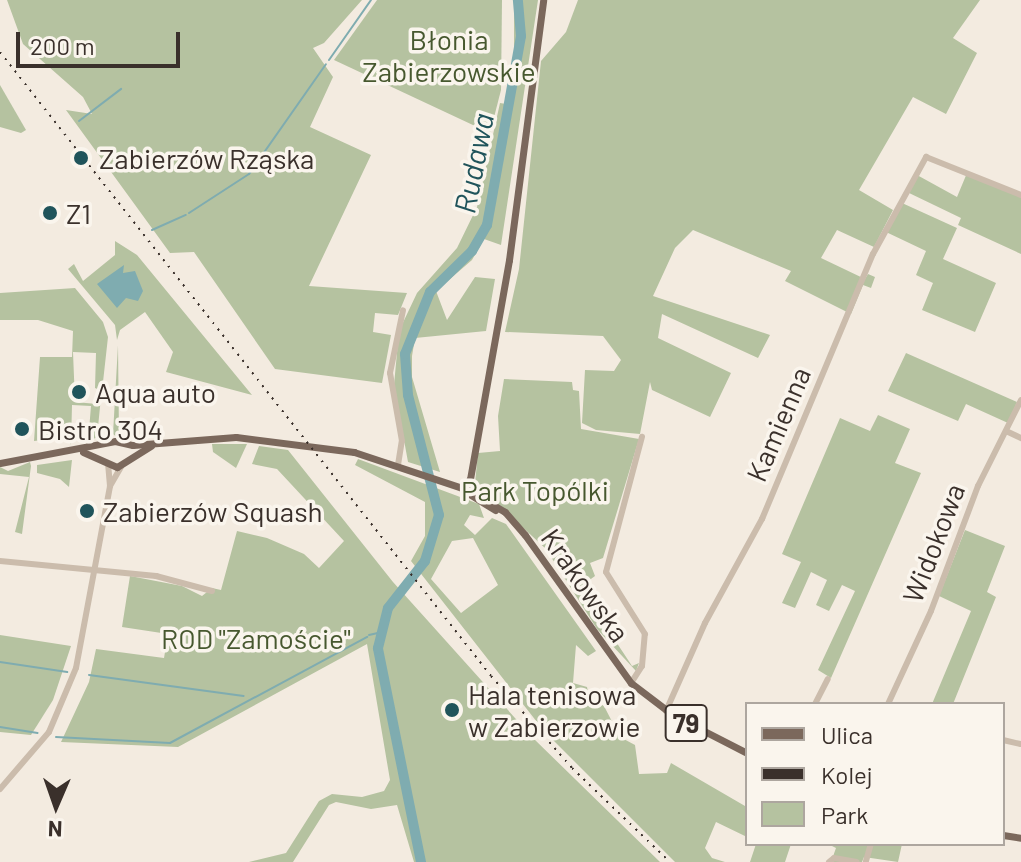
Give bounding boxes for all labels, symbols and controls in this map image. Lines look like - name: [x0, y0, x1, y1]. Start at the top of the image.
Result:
- scale bar: [20, 16, 184, 66]
- park label: Błonia Zabierzowskie: [362, 22, 536, 88]
- text: 200 m: [30, 31, 95, 60]
- water label: Rudawa: [446, 110, 500, 216]
- place label: Zabierzów Rząska: [99, 141, 314, 175]
- marker: Zabierzów Rząska: [70, 147, 92, 169]
- place label: Z1: [66, 196, 91, 230]
- marker: Z1: [41, 204, 59, 222]
- street label: Kamienna: [739, 362, 817, 486]
- place label: Aqua auto: [95, 375, 216, 409]
- marker: Aqua auto: [70, 383, 88, 401]
- place label: Bistro 304: [38, 412, 163, 446]
- marker: Bistro 304: [13, 420, 31, 438]
- park label: Park Topólki: [461, 473, 609, 507]
- street label: Widokowa: [895, 479, 971, 607]
- place label: Zabierzów Squash: [103, 494, 323, 528]
- marker: Zabierzów Squash: [78, 502, 96, 520]
- street label: Krakowska: [535, 522, 637, 648]
- park label: ROD "Zamoście": [161, 621, 351, 655]
- place label: Hala tenisowa w Zabierzowie: [468, 677, 641, 743]
- marker: Hala tenisowa w Zabierzowie: [443, 701, 461, 719]
- road number: 79: [664, 701, 708, 745]
- legend: [745, 702, 1005, 846]
- text: Ulica: [821, 720, 873, 749]
- text: Kolej: [821, 760, 873, 789]
- north arrow: [16, 766, 96, 846]
- text: Park: [821, 800, 868, 829]
- text: N: [47, 817, 63, 843]

